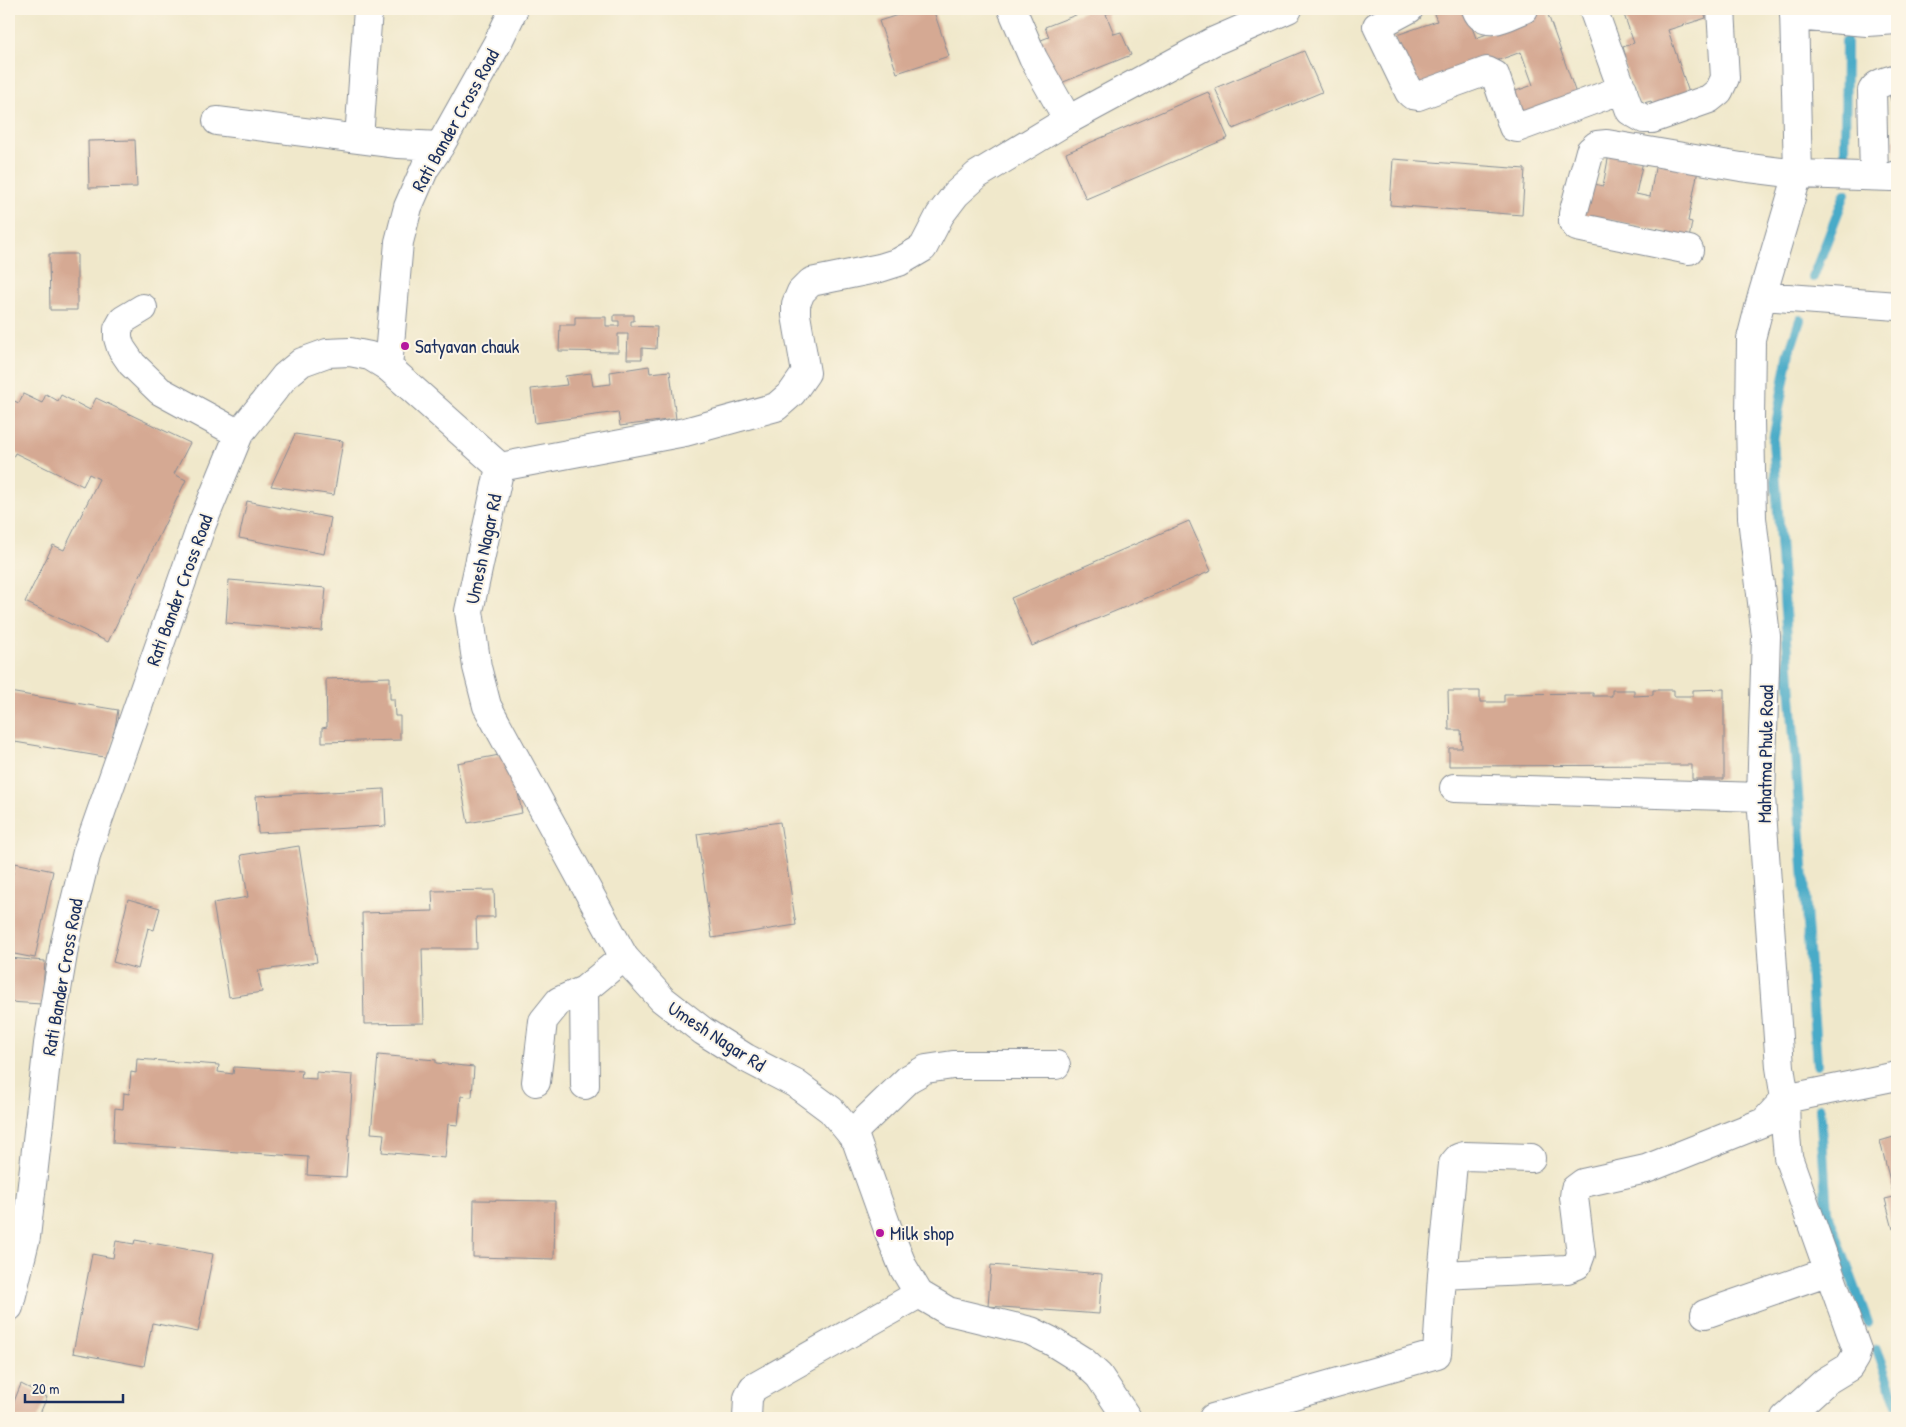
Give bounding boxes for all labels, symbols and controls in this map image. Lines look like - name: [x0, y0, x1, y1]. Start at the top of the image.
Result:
- street label: Rati Bander Cross Road: [405, 44, 505, 196]
- place label: Satyavan chauk: [415, 333, 520, 359]
- marker: Satyavan chauk: [399, 340, 411, 352]
- street label: Umesh Nagar Rd: [459, 491, 507, 606]
- street label: Rati Bander Cross Road: [140, 510, 219, 669]
- street label: Mahatma Phule Road: [1751, 684, 1779, 823]
- street label: Rati Bander Cross Road: [35, 896, 89, 1058]
- street label: Umesh Nagar Rd: [663, 995, 771, 1078]
- place label: Milk shop: [890, 1220, 954, 1246]
- marker: Milk shop: [874, 1227, 886, 1239]
- scale bar: [25, 1372, 122, 1404]
- text: 20 m: [32, 1378, 59, 1399]

